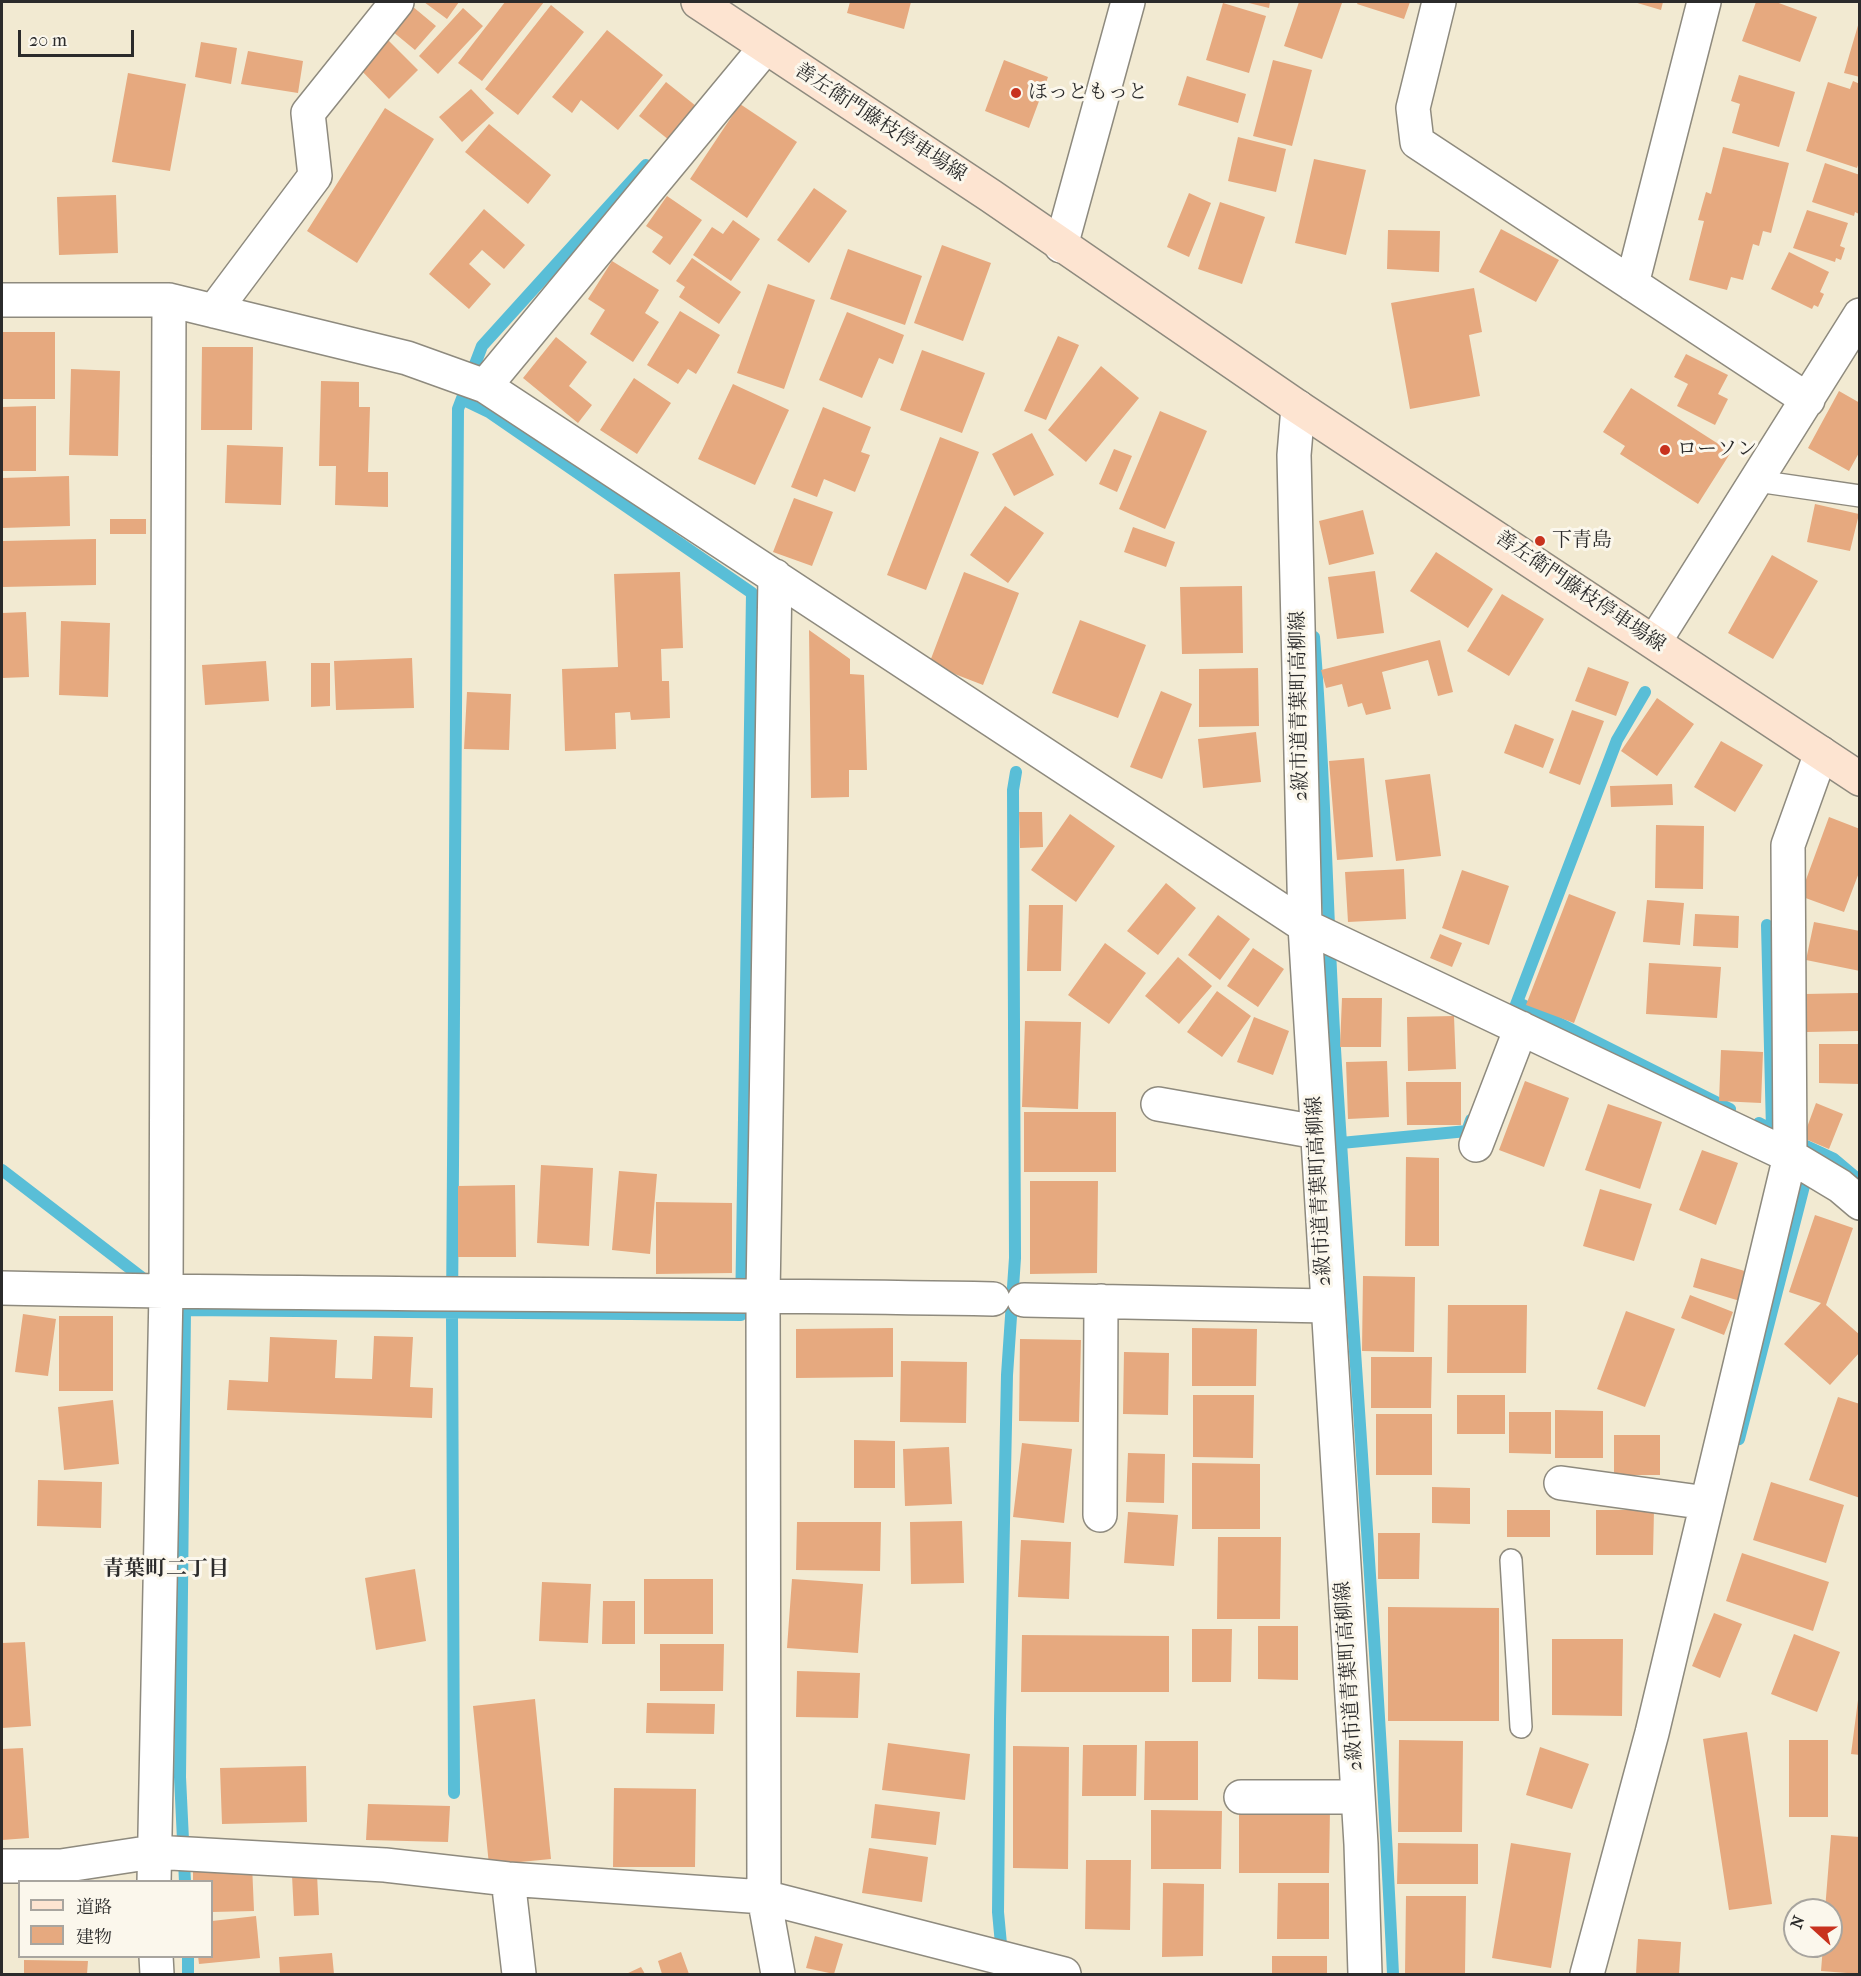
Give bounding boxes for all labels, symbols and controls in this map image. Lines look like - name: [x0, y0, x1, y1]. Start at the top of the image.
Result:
- scale bar: [21, 18, 136, 56]
- text: 20 m: [29, 30, 67, 51]
- street label: 善左衛門藤枝停車場線: [790, 58, 970, 188]
- place label: ほっともっと: [1028, 81, 1148, 105]
- marker: ほっともっと: [1009, 86, 1023, 100]
- place label: ローソン: [1677, 438, 1757, 462]
- marker: ローソン: [1658, 443, 1672, 457]
- street label: 善左衛門藤枝停車場線: [1490, 526, 1670, 658]
- place label: 下青島: [1552, 529, 1612, 553]
- marker: 下青島: [1533, 534, 1547, 548]
- street label: 2級市道青葉町高柳線: [1286, 611, 1314, 801]
- street label: 2級市道青葉町高柳線: [1303, 1095, 1337, 1287]
- district label: 青葉町二丁目: [103, 1557, 229, 1583]
- street label: 2級市道青葉町高柳線: [1331, 1580, 1369, 1772]
- legend: [18, 1880, 213, 1958]
- text: 道路: [76, 1897, 112, 1918]
- north arrow: [1783, 1898, 1843, 1958]
- text: N: [1787, 1913, 1809, 1931]
- text: 建物: [76, 1927, 112, 1948]

